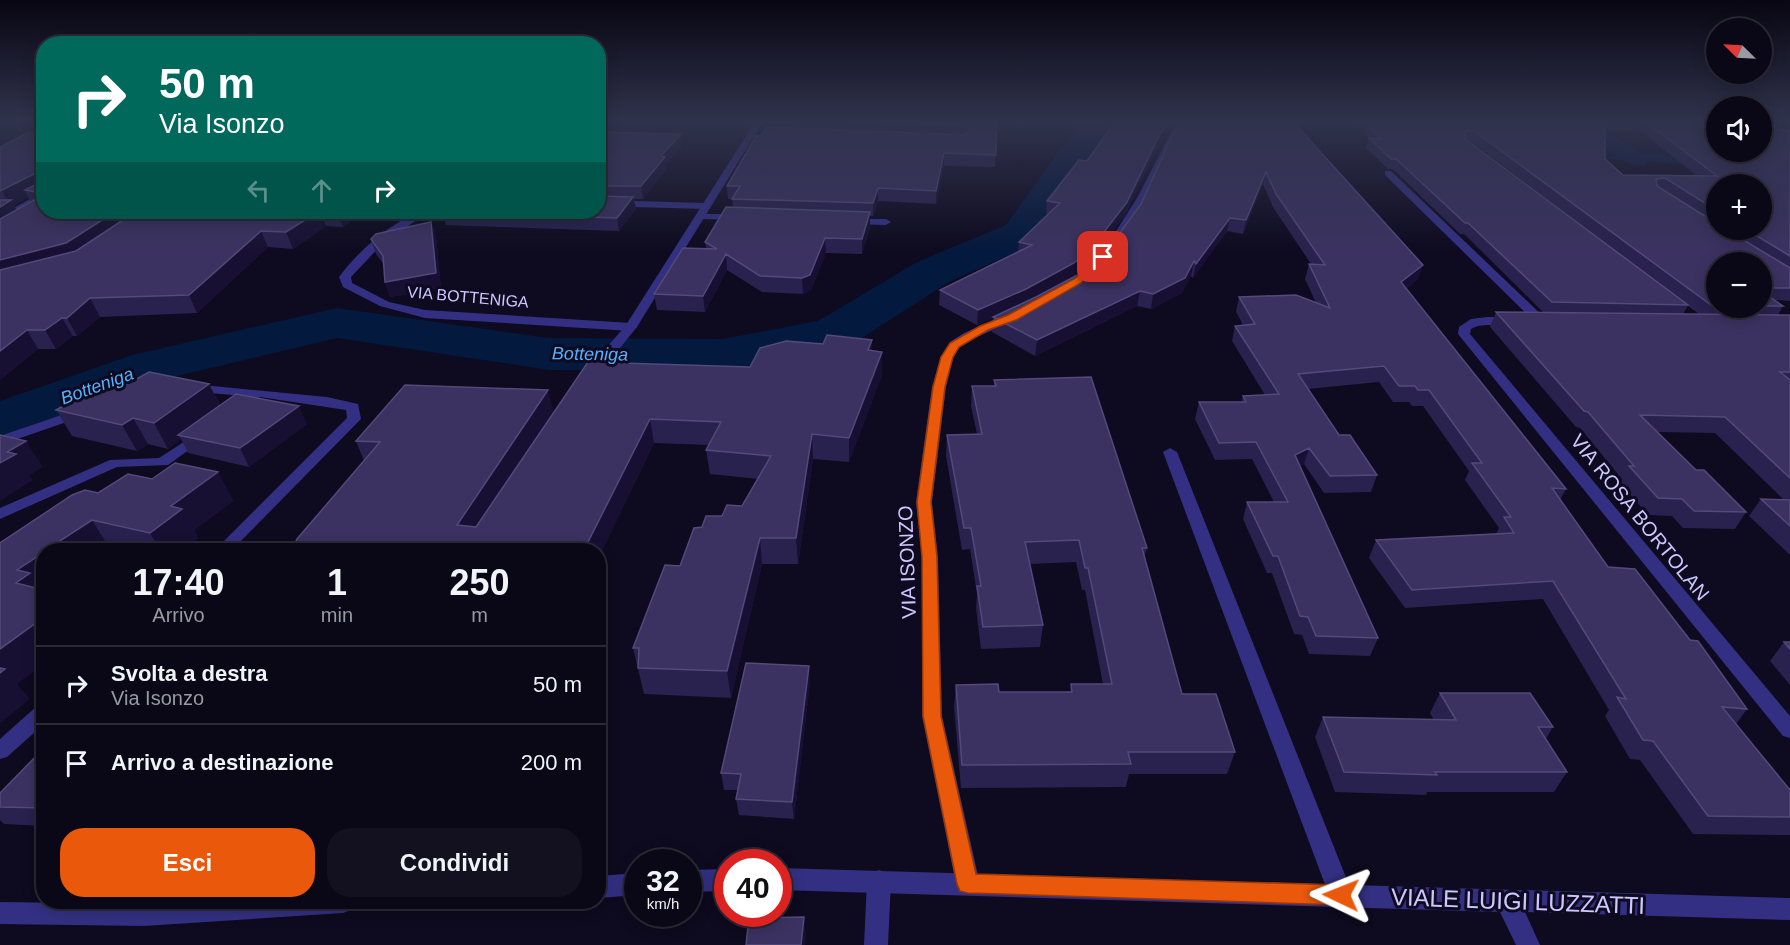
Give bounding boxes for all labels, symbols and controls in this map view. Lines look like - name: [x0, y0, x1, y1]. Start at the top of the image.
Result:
- north arrow: [1706, 18, 1772, 84]
- map controls: [1706, 18, 1772, 318]
- icon: right: [60, 60, 138, 138]
- text: 50 m: [159, 60, 255, 107]
- button: sound: [1706, 96, 1772, 162]
- text: Via Isonzo: [159, 109, 285, 139]
- icon: left: [242, 174, 275, 207]
- icon: ahead: [305, 174, 338, 207]
- icon: right: [368, 174, 401, 207]
- button: +: [1706, 174, 1772, 240]
- pin: [1077, 231, 1128, 282]
- icon: arrive: [1086, 240, 1119, 273]
- button: −: [1706, 252, 1772, 318]
- street label: VIA BOTTENIGA: [407, 283, 530, 311]
- water label: Botteniga: [552, 343, 628, 365]
- water label: Botteniga: [58, 364, 136, 408]
- street label: VIA ROSA BORTOLAN: [1566, 430, 1714, 604]
- street label: VIA ISONZO: [894, 505, 920, 619]
- text: 17:40: [132, 562, 224, 603]
- text: 1: [327, 562, 347, 603]
- text: 250: [449, 562, 510, 603]
- text: Arrivo: [152, 604, 205, 626]
- text: min: [321, 604, 353, 626]
- text: m: [471, 604, 488, 626]
- text: Svolta a destra: [111, 661, 268, 686]
- icon: right: [60, 669, 93, 702]
- text: 50 m: [533, 672, 582, 697]
- text: Via Isonzo: [111, 687, 204, 709]
- icon: arrive: [60, 747, 93, 780]
- text: Arrivo a destinazione: [111, 750, 334, 775]
- text: 200 m: [521, 750, 582, 775]
- button: Esci: [60, 828, 315, 897]
- button: Condividi: [327, 828, 582, 897]
- speed limit sign: 40: [714, 849, 792, 927]
- position arrow: [1309, 863, 1373, 927]
- text: 32: [646, 864, 680, 897]
- street label: VIALE LUIGI LUZZATTI: [1390, 883, 1646, 919]
- text: km/h: [647, 895, 679, 912]

